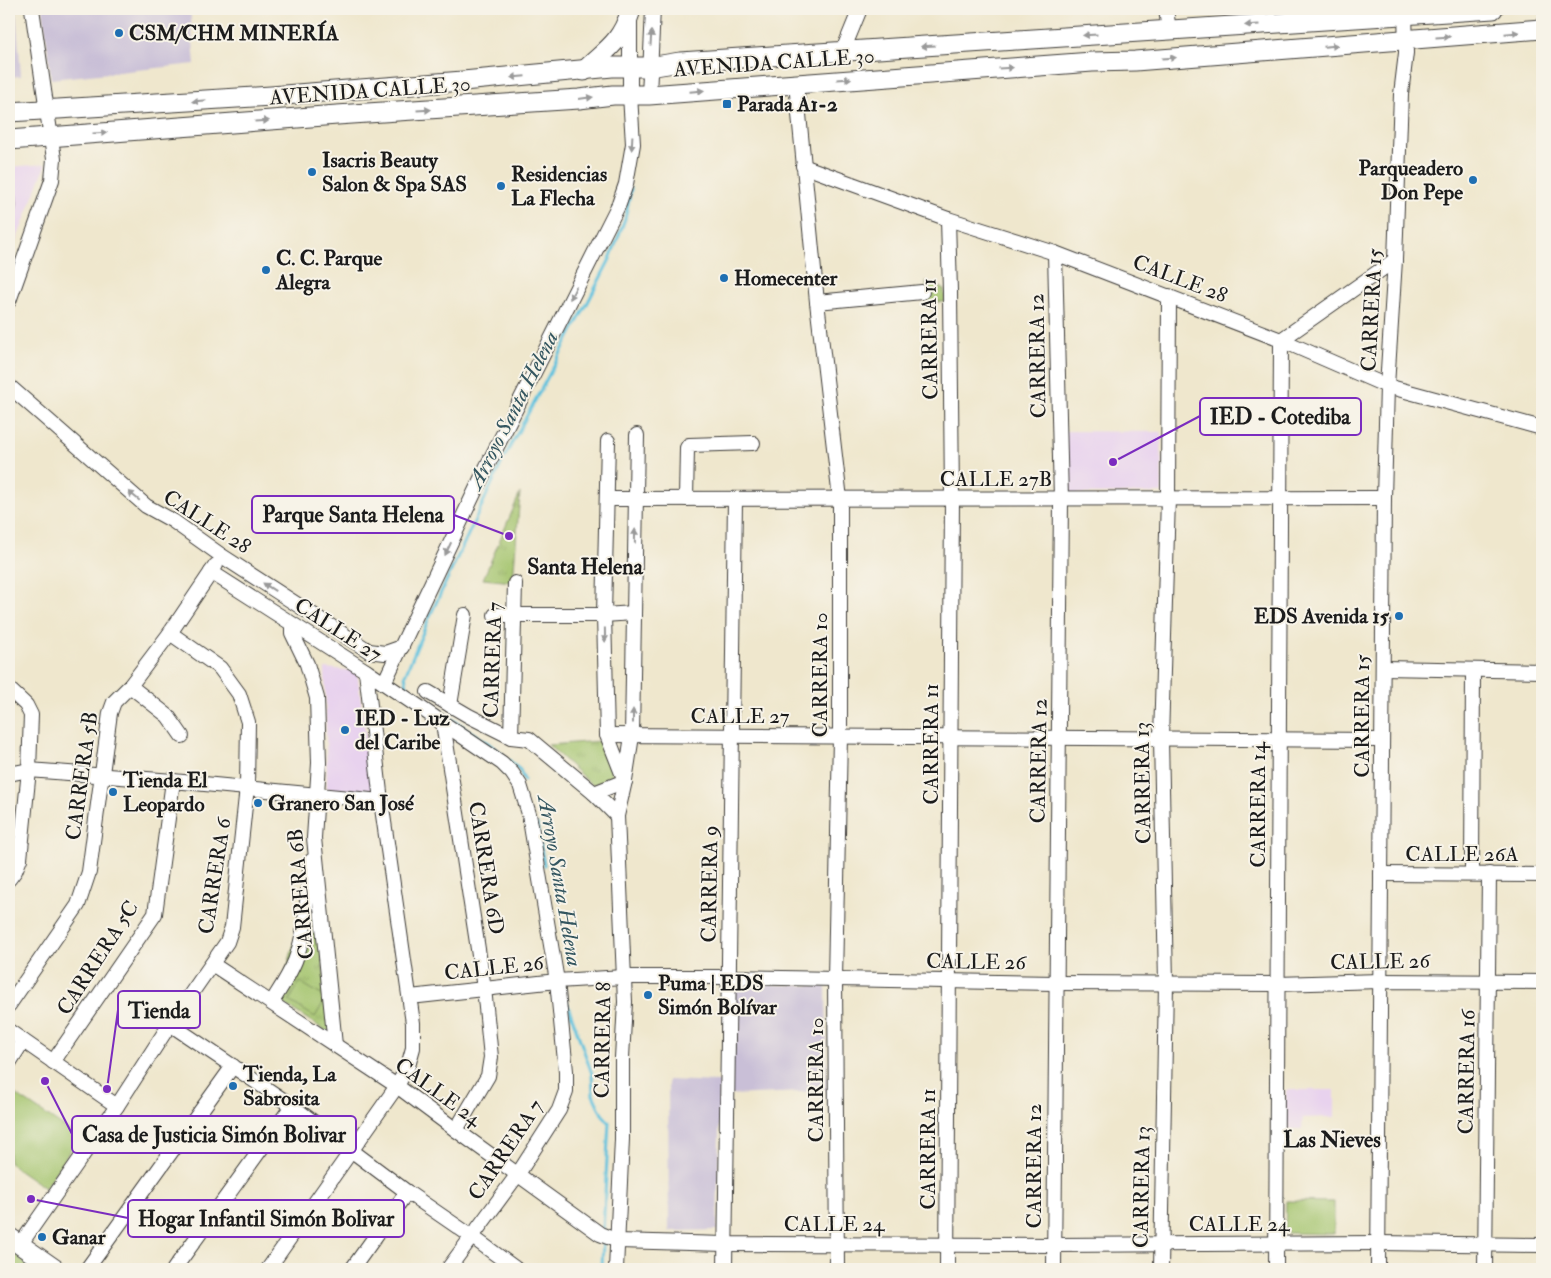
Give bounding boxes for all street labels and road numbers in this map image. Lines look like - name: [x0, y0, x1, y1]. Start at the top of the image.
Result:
- street label: AVENIDA CALLE 30: [672, 43, 875, 84]
- street label: AVENIDA CALLE 30: [268, 71, 471, 112]
- street label: CARRERA 15: [1355, 247, 1389, 372]
- street label: CALLE 28: [1129, 249, 1231, 309]
- street label: CARRERA 11: [915, 278, 945, 400]
- street label: CARRERA 12: [1023, 293, 1053, 419]
- street label: CALLE 27B: [940, 466, 1052, 493]
- street label: CALLE 28: [158, 484, 256, 560]
- street label: CALLE 27: [289, 592, 387, 668]
- street label: CARRERA 7: [477, 601, 509, 719]
- street label: CARRERA 10: [807, 613, 834, 737]
- street label: CARRERA 15: [1349, 654, 1376, 778]
- street label: CARRERA 11: [918, 683, 945, 805]
- street label: CARRERA 12: [1024, 698, 1054, 824]
- street label: CALLE 27: [691, 703, 790, 730]
- street label: CARRERA 5B: [60, 710, 104, 842]
- street label: CARRERA 13: [1128, 722, 1158, 844]
- street label: CARRERA 14: [1245, 741, 1272, 868]
- street label: CARRERA 6D: [462, 800, 510, 936]
- street label: CARRERA 6: [192, 815, 238, 936]
- street label: CARRERA 9: [695, 825, 725, 943]
- street label: CARRERA 6B: [282, 828, 320, 960]
- street label: CALLE 26A: [1405, 841, 1519, 868]
- street label: CARRERA 5C: [51, 896, 145, 1020]
- street label: CALLE 26: [926, 948, 1028, 976]
- street label: CALLE 26: [1330, 948, 1432, 976]
- street label: CALLE 26: [443, 949, 547, 987]
- street label: CARRERA 8: [588, 981, 618, 1099]
- street label: CARRERA 16: [1452, 1008, 1482, 1135]
- street label: CARRERA 10: [803, 1018, 830, 1142]
- street label: CALLE 24: [389, 1051, 488, 1133]
- street label: CARRERA 11: [915, 1088, 942, 1210]
- street label: CARRERA 7: [462, 1094, 550, 1206]
- street label: CARRERA 12: [1021, 1104, 1048, 1228]
- street label: CARRERA 13: [1127, 1126, 1157, 1248]
- street label: CALLE 24: [784, 1211, 886, 1238]
- street label: CALLE 24: [1189, 1211, 1291, 1238]

